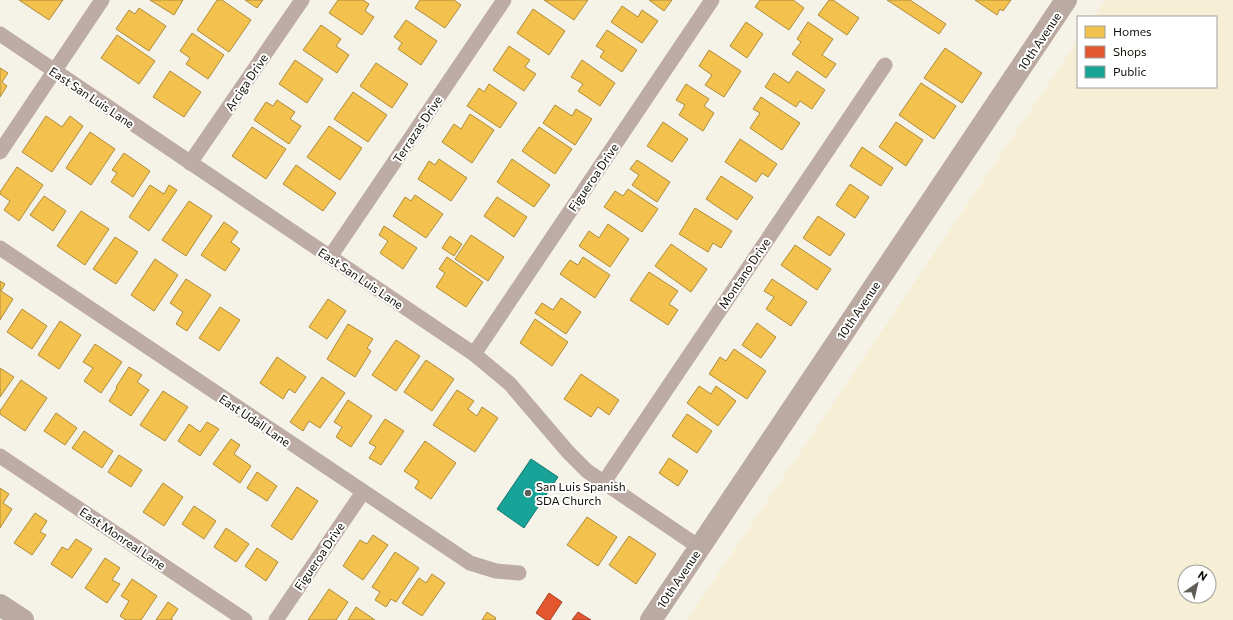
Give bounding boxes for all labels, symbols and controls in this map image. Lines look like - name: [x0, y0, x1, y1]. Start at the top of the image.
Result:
- street label: 10th Avenue: [1014, 9, 1064, 73]
- legend: [1077, 16, 1217, 88]
- text: Homes: [1113, 24, 1151, 38]
- text: Shops: [1113, 44, 1147, 58]
- street label: Arciga Drive: [222, 51, 270, 113]
- street label: East San Luis Lane: [47, 63, 137, 131]
- text: Public: [1113, 64, 1146, 78]
- street label: Terrazas Drive: [389, 93, 445, 165]
- street label: Figueroa Drive: [565, 140, 621, 214]
- street label: Montano Drive: [715, 235, 773, 311]
- street label: East San Luis Lane: [316, 244, 406, 312]
- street label: 10th Avenue: [833, 278, 883, 342]
- street label: East Udall Lane: [217, 391, 293, 449]
- place label: San Luis Spanish SDA Church: [536, 479, 626, 507]
- marker: San Luis Spanish SDA Church: [523, 488, 533, 498]
- street label: East Monreal Lane: [77, 504, 169, 572]
- street label: Figueroa Drive: [291, 519, 347, 593]
- street label: 10th Avenue: [653, 547, 703, 611]
- north arrow: [1177, 564, 1217, 604]
- text: N: [1196, 568, 1210, 583]

